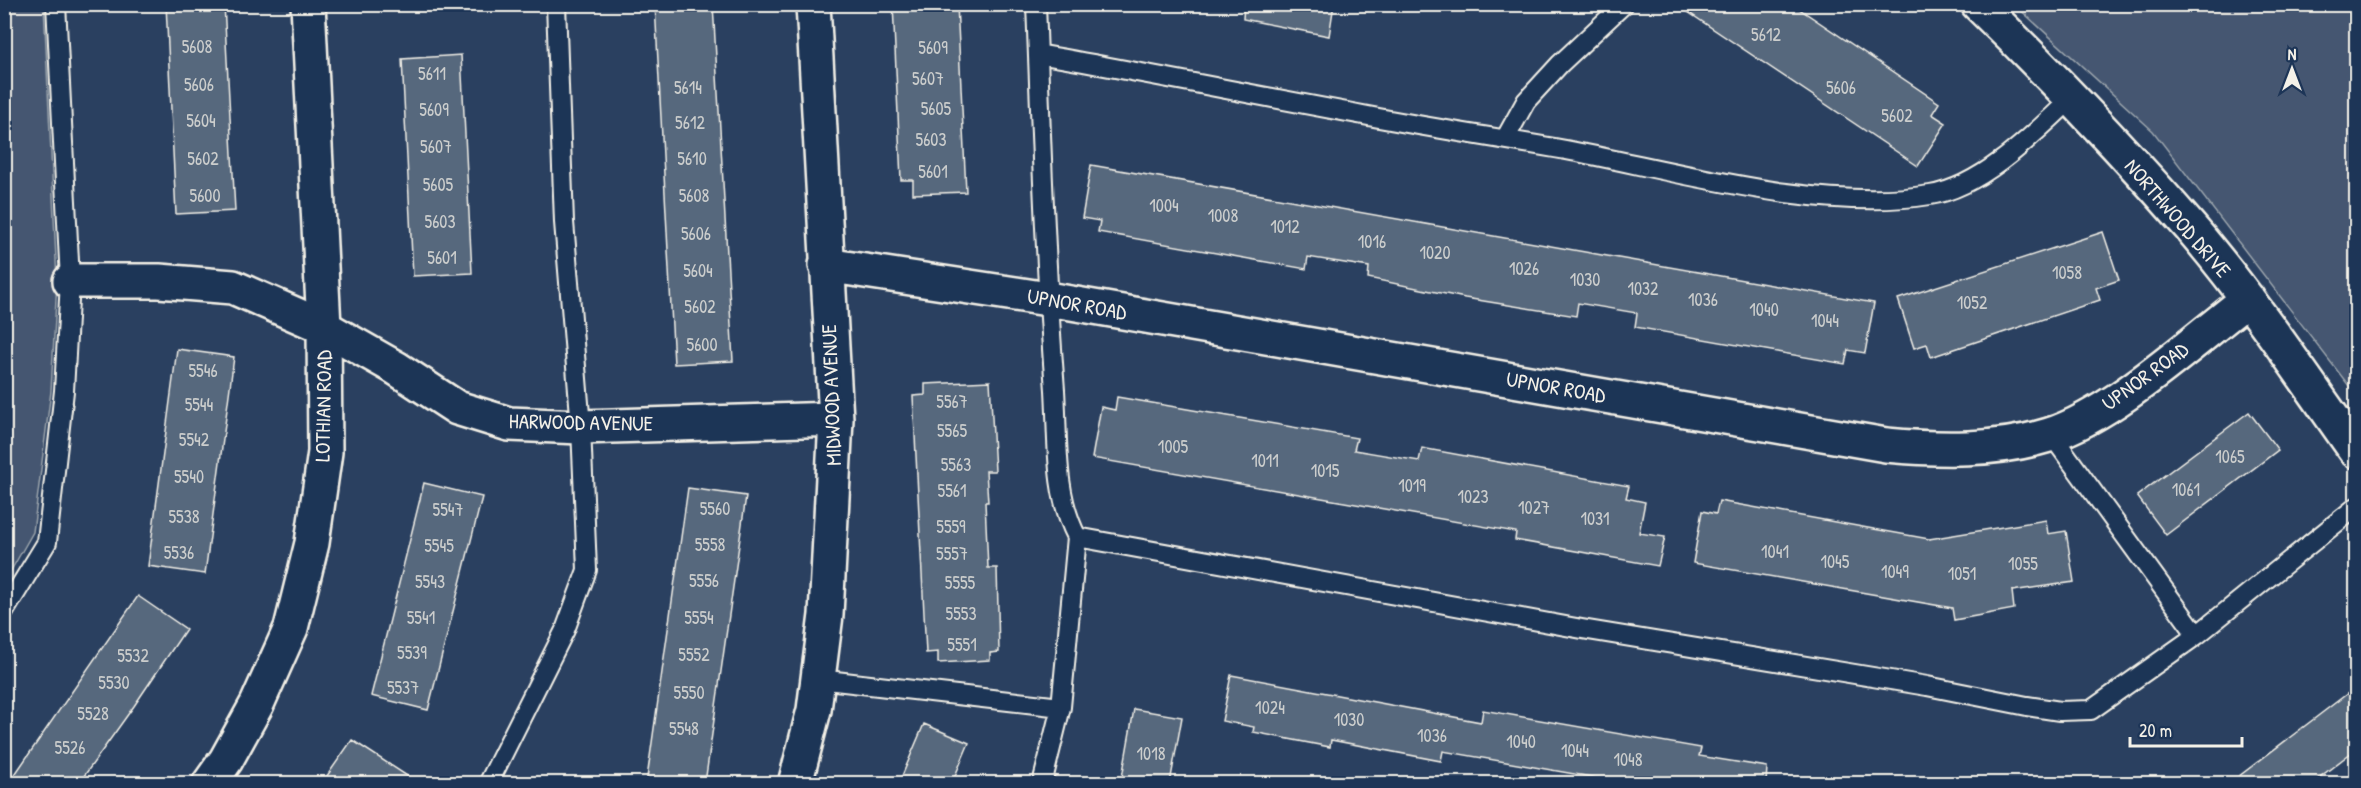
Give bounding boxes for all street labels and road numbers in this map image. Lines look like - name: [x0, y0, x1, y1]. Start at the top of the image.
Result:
- street label: NORTHWOOD DRIVE: [2118, 152, 2238, 284]
- street label: UPNOR ROAD: [1025, 281, 1129, 327]
- street label: MIDWOOD AVENUE: [814, 324, 848, 466]
- street label: UPNOR ROAD: [2096, 335, 2194, 417]
- street label: LOTHIAN ROAD: [308, 350, 338, 462]
- street label: UPNOR ROAD: [1504, 364, 1608, 410]
- street label: HARWOOD AVENUE: [509, 406, 653, 438]

